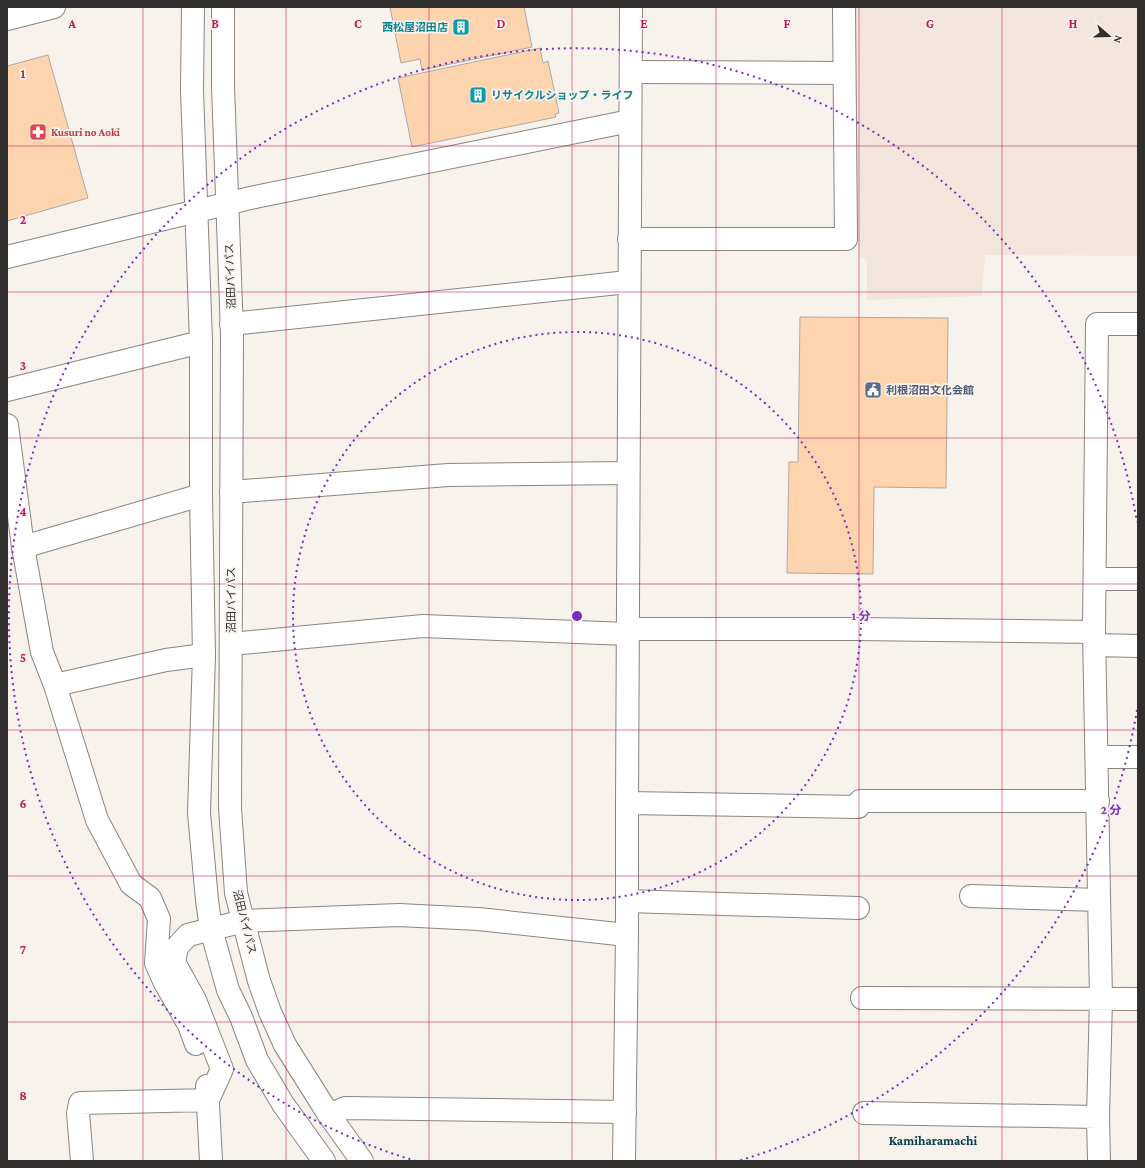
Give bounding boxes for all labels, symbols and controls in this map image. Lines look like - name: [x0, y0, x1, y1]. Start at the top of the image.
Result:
- text: A: [67, 16, 76, 31]
- text: B: [211, 16, 219, 31]
- text: C: [354, 16, 362, 31]
- text: D: [497, 16, 506, 31]
- text: E: [640, 16, 648, 31]
- text: F: [784, 16, 791, 31]
- text: G: [926, 16, 934, 31]
- text: H: [1069, 16, 1078, 31]
- north arrow: [1089, 16, 1129, 56]
- building icon: 西松屋沼田店: [451, 17, 471, 37]
- place label: 西松屋沼田店: [382, 21, 448, 33]
- text: N: [1111, 34, 1125, 45]
- text: 1: [21, 66, 26, 81]
- building icon: リサイクルショップ・ライフ: [468, 85, 488, 105]
- place label: リサイクルショップ・ライフ: [491, 89, 633, 101]
- pharmacy icon: Kusuri no Aoki: [28, 122, 48, 142]
- place label: Kusuri no Aoki: [51, 126, 121, 138]
- text: 2: [20, 212, 27, 227]
- street label: 沼田バイパス: [223, 243, 237, 309]
- text: 3: [20, 358, 26, 373]
- public building icon: 利根沼田文化会館: [863, 380, 883, 400]
- place label: 利根沼田文化会館: [886, 384, 974, 396]
- text: 4: [19, 504, 27, 519]
- street label: 沼田バイパス: [225, 567, 237, 633]
- centre of rings: [570, 609, 584, 623]
- text: 1 分: [852, 609, 870, 623]
- text: 5: [20, 650, 26, 665]
- text: 6: [19, 796, 27, 811]
- text: 2 分: [1101, 803, 1121, 817]
- street label: 沼田バイパス: [231, 889, 259, 955]
- text: 7: [20, 942, 26, 957]
- text: 8: [19, 1088, 27, 1103]
- district label: Kamiharamachi: [889, 1133, 978, 1148]

